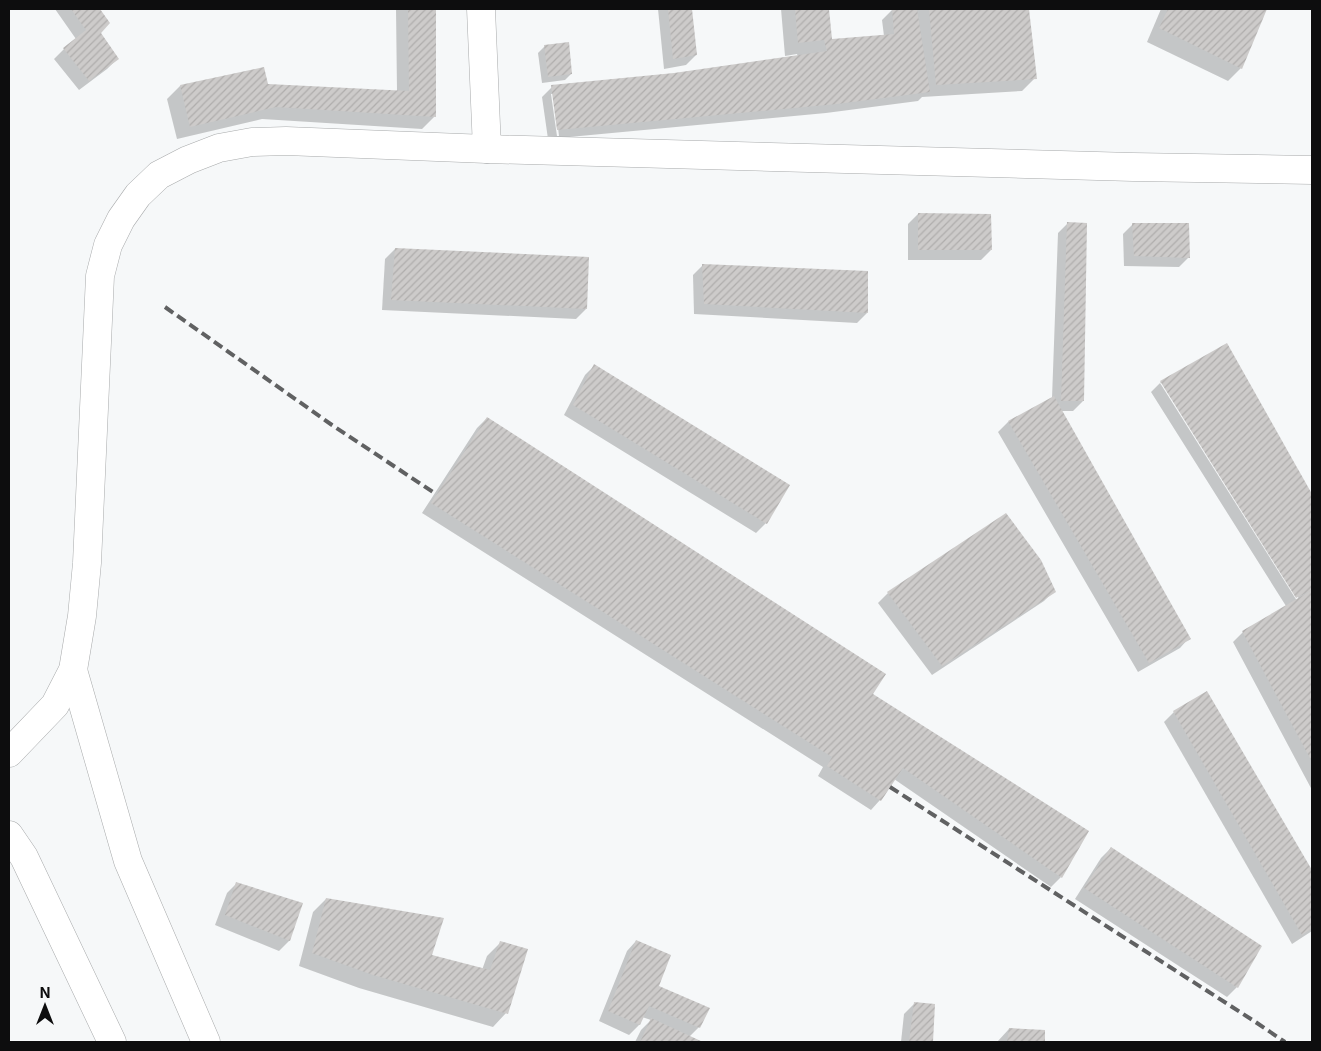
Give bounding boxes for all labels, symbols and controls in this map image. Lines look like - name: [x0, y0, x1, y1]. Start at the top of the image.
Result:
- north arrow: [20, 981, 70, 1031]
- text: N: [40, 984, 50, 1001]

